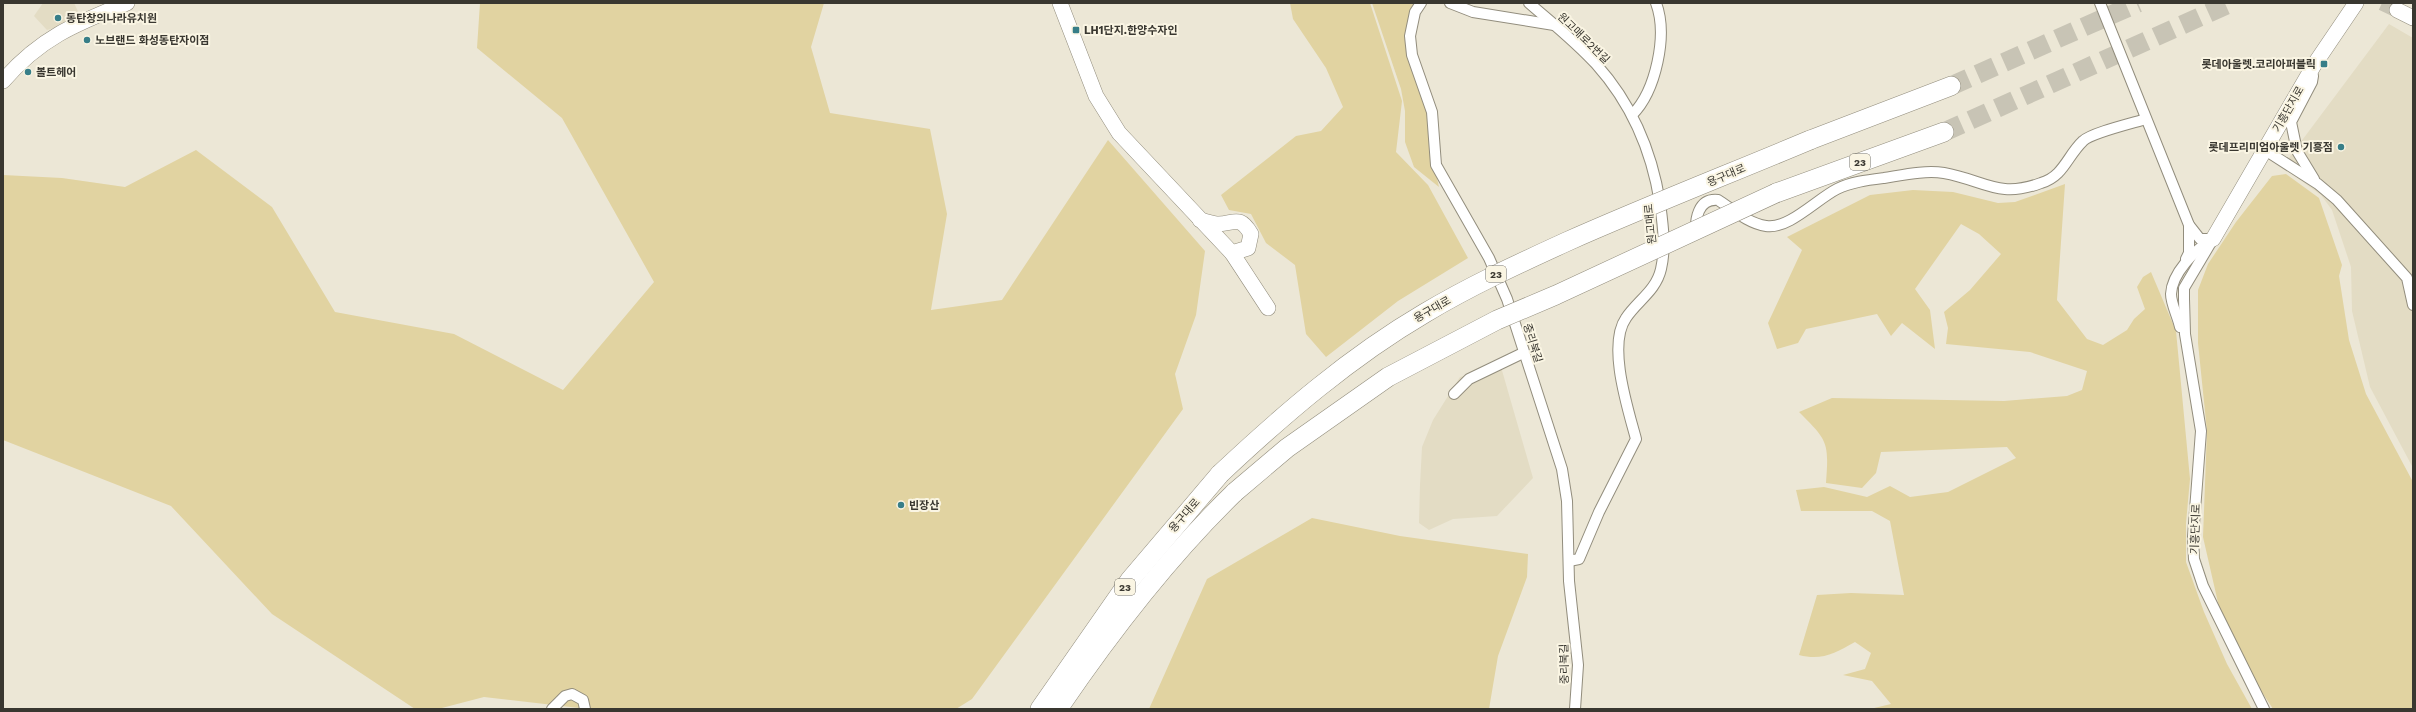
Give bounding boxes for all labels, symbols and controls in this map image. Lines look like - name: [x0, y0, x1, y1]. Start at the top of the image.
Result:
- street label: 원고매로2번길: [1555, 10, 1612, 66]
- place label: 동탄창의나라유치원: [66, 12, 157, 25]
- marker: 동탄창의나라유치원: [53, 13, 63, 23]
- place label: LH1단지.한양수자인: [1084, 24, 1178, 37]
- marker: LH1단지.한양수자인: [1071, 25, 1081, 35]
- place label: 노브랜드 화성동탄자이점: [95, 34, 209, 47]
- marker: 노브랜드 화성동탄자이점: [82, 35, 92, 45]
- place label: 롯데아울렛.코리아퍼블릭: [2201, 58, 2316, 71]
- marker: 롯데아울렛.코리아퍼블릭: [2319, 59, 2329, 69]
- place label: 볼트헤어: [36, 66, 76, 79]
- marker: 볼트헤어: [23, 67, 33, 77]
- street label: 기흥단지로: [2270, 84, 2307, 134]
- place label: 롯데프리미엄아울렛 기흥점: [2208, 141, 2333, 154]
- marker: 롯데프리미엄아울렛 기흥점: [2336, 142, 2346, 152]
- road number: 23: [1850, 154, 1870, 170]
- street label: 용구대로: [1705, 162, 1747, 189]
- street label: 원고매로: [1642, 203, 1659, 245]
- road number: 23: [1486, 266, 1506, 282]
- street label: 용구대로: [1411, 294, 1453, 325]
- street label: 중리북길: [1520, 322, 1545, 364]
- street label: 용구대로: [1166, 496, 1203, 535]
- place label: 빈장산: [909, 499, 939, 512]
- marker: 빈장산: [896, 500, 906, 510]
- street label: 기흥단지로: [2188, 504, 2203, 555]
- road number: 23: [1115, 579, 1135, 595]
- street label: 중리북길: [1558, 644, 1571, 684]

